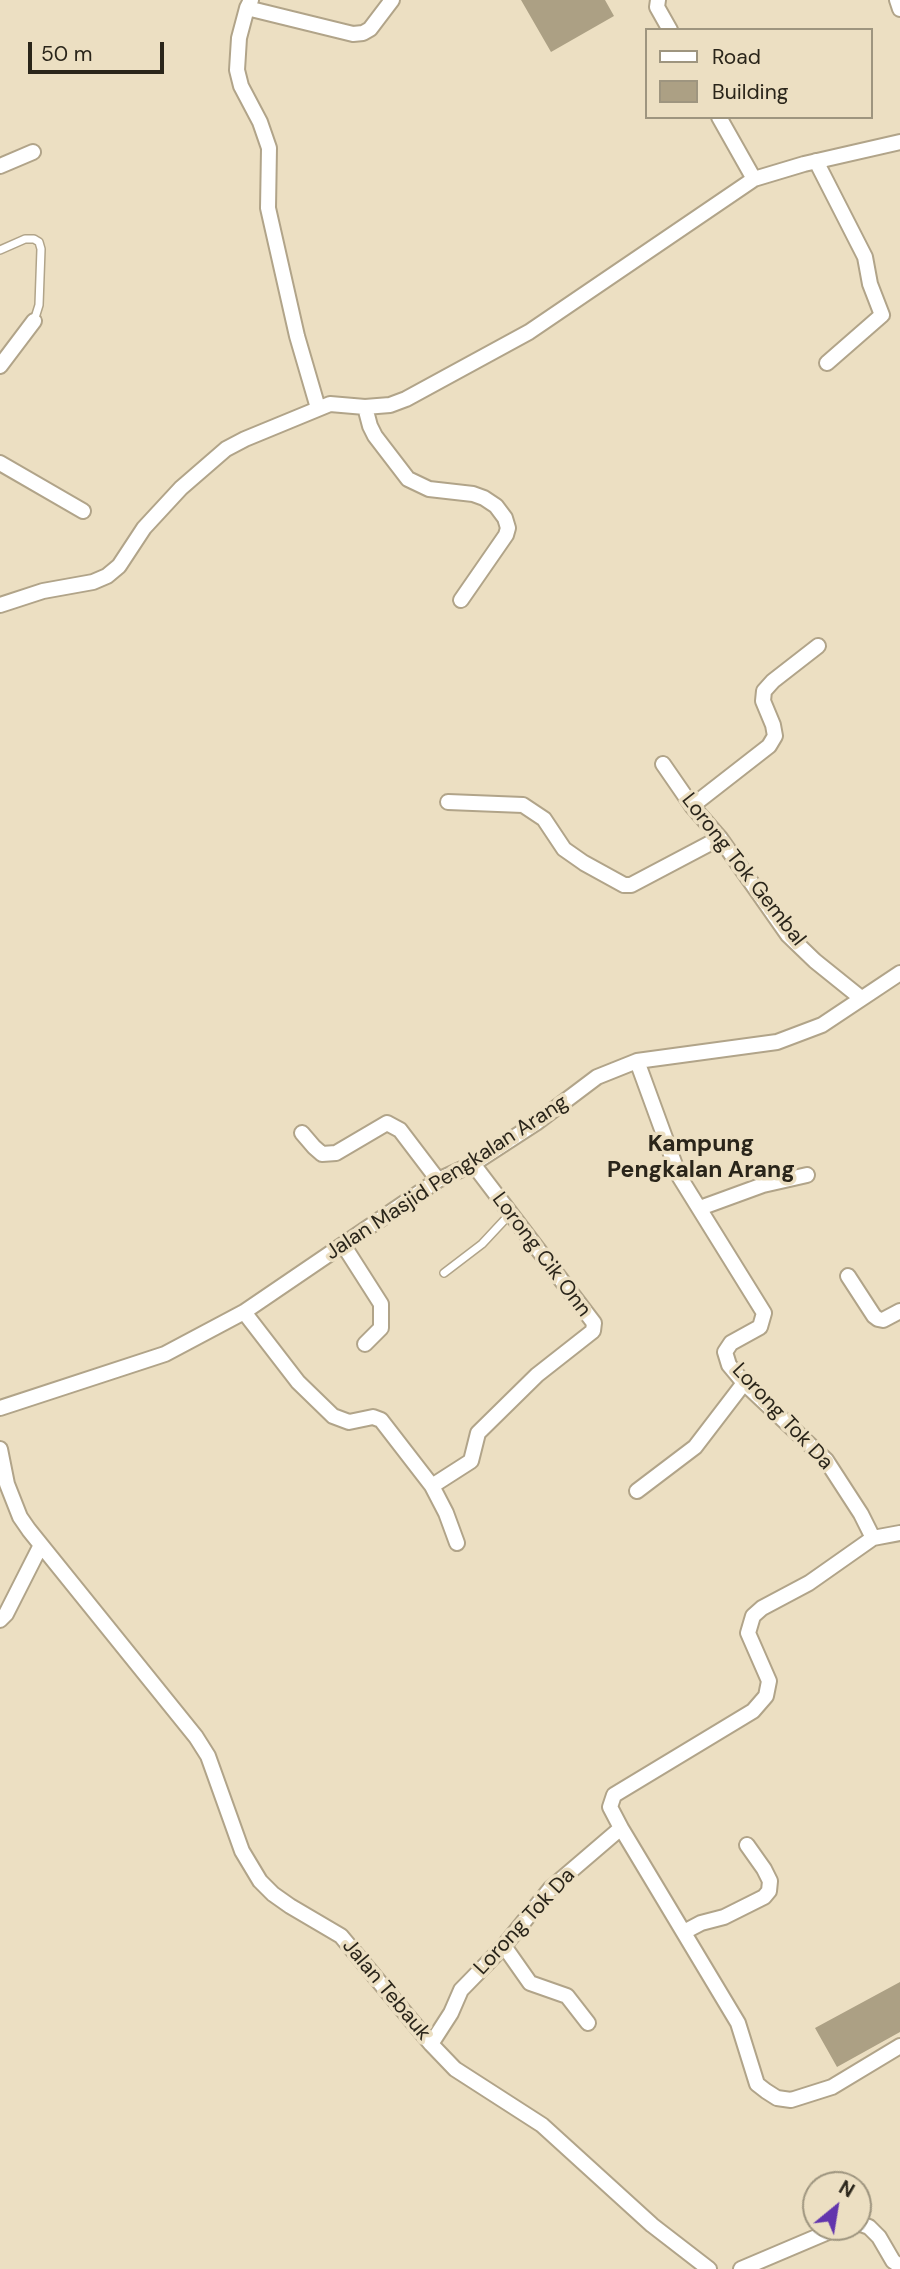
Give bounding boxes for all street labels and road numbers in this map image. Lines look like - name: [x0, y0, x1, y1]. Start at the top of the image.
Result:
- street label: Lorong Tok Gembal: [676, 789, 810, 951]
- street label: Jalan Masjid Pengkalan Arang: [321, 1090, 573, 1266]
- street label: Lorong Cik Onn: [486, 1188, 596, 1322]
- street label: Lorong Tok Da: [726, 1358, 838, 1476]
- street label: Lorong Tok Da: [469, 1863, 581, 1981]
- street label: Jalan Tebauk: [336, 1934, 436, 2046]

